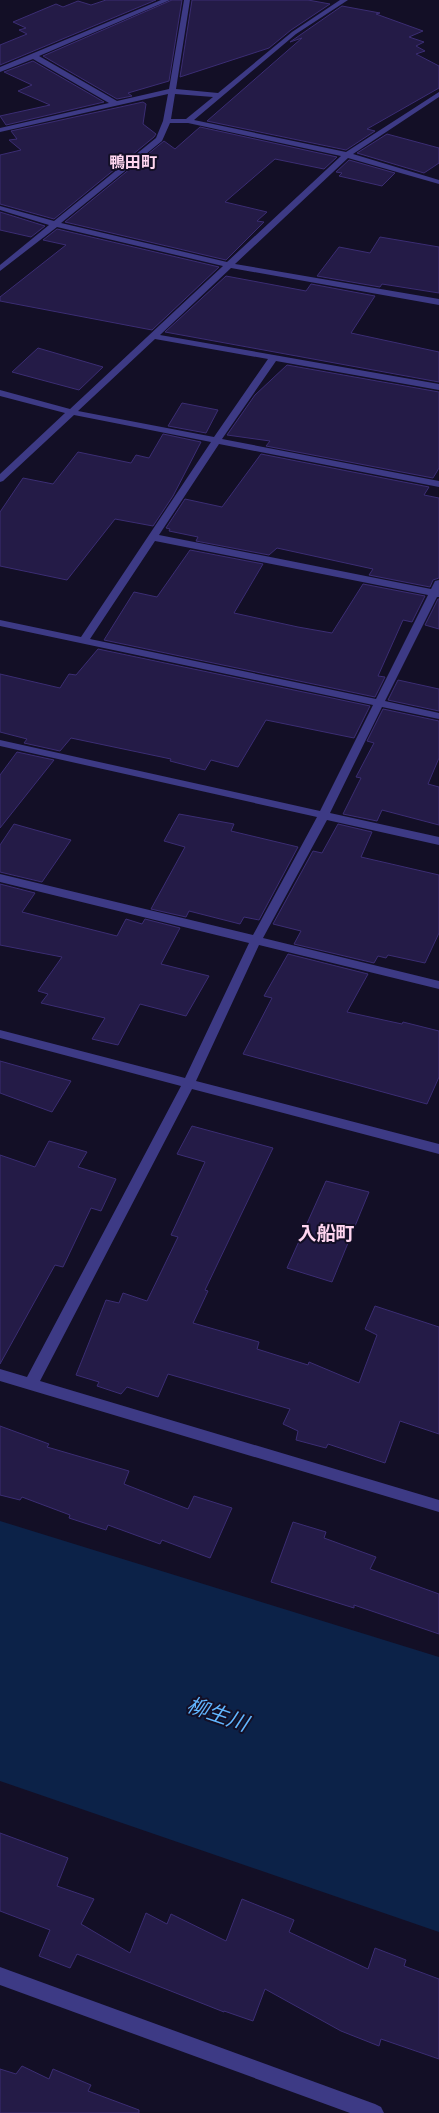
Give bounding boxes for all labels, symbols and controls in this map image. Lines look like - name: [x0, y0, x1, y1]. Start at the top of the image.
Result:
- district label: 鴨田町: [109, 152, 157, 171]
- district label: 入船町: [297, 1221, 355, 1244]
- water label: 柳生川: [184, 1691, 254, 1736]

